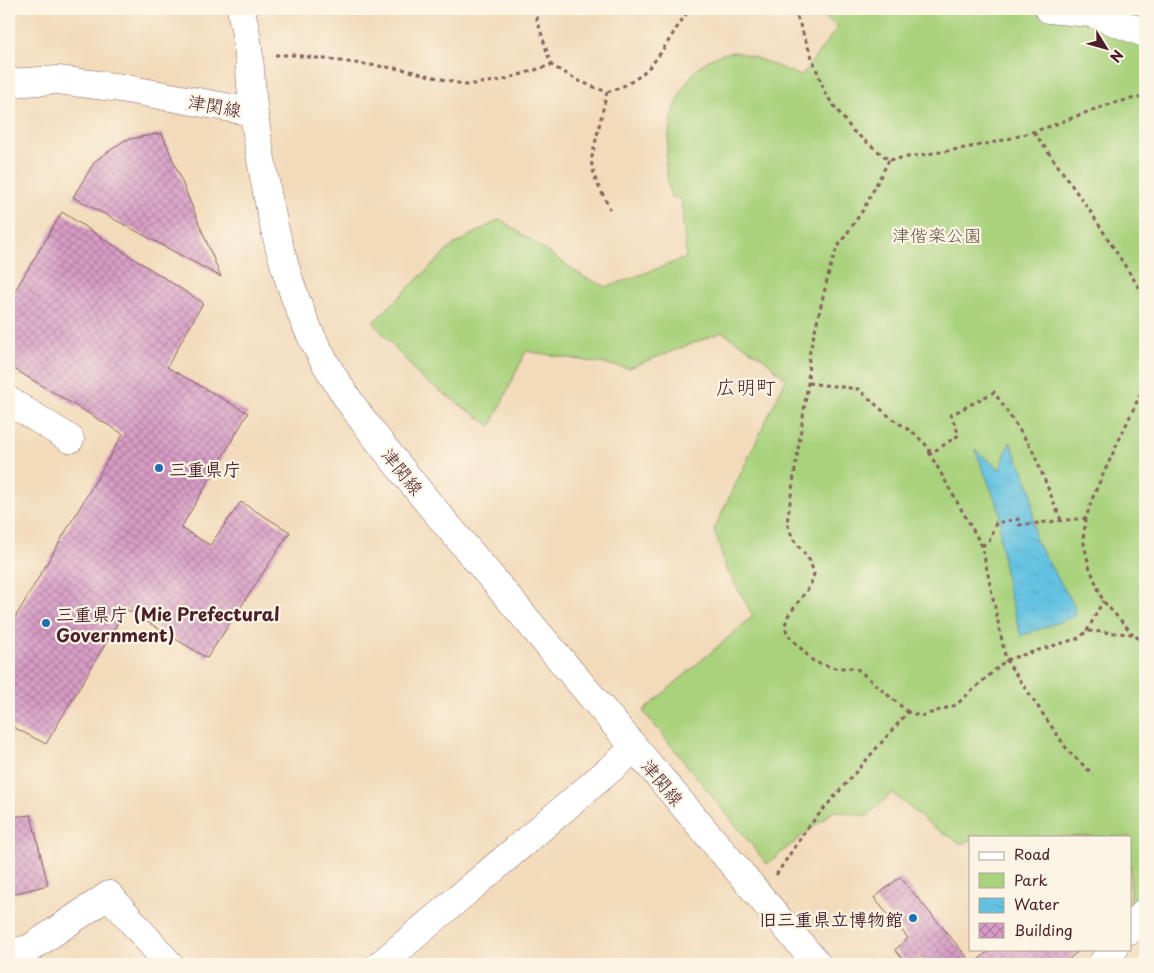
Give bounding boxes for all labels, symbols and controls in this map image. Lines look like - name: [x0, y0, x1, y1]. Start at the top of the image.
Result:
- north arrow: [1082, 22, 1132, 72]
- text: N: [1105, 45, 1129, 67]
- street label: 津関線: [186, 87, 244, 123]
- park label: 津偕楽公園: [892, 221, 982, 248]
- district label: 広明町: [716, 371, 776, 401]
- street label: 津関線: [376, 442, 430, 500]
- place label: 三重県庁: [169, 455, 241, 482]
- marker: 三重県庁: [153, 462, 165, 474]
- place label: 三重県庁 (Mie Prefectural Government): [56, 600, 280, 648]
- marker: 三重県庁 (Mie Prefectural Government): [40, 617, 52, 629]
- street label: 津関線: [635, 753, 691, 811]
- legend: [969, 836, 1132, 950]
- text: Road: [1014, 842, 1050, 865]
- text: Park: [1014, 868, 1048, 891]
- text: Water: [1014, 892, 1059, 915]
- place label: 旧三重県立博物館: [759, 905, 903, 932]
- marker: 旧三重県立博物館: [907, 912, 919, 924]
- text: Building: [1014, 918, 1073, 941]

